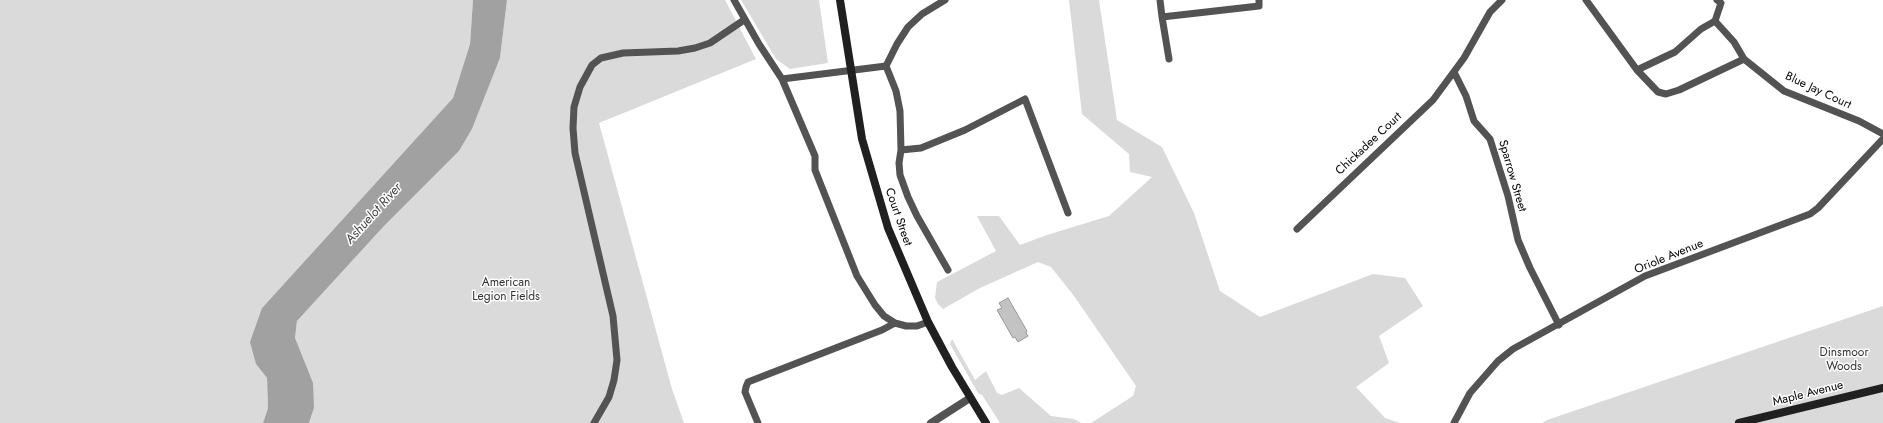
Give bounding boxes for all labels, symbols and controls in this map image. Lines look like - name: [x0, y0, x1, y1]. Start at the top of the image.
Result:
- street label: Blue Jay Court: [1783, 69, 1853, 113]
- street label: Chickadee Court: [1333, 110, 1405, 178]
- street label: Sparrow Street: [1495, 138, 1529, 214]
- water label: Ashuelot River: [343, 180, 405, 248]
- street label: Court Street: [881, 186, 915, 248]
- street label: Oriole Avenue: [1632, 237, 1706, 277]
- park label: American Legion Fields: [472, 276, 540, 304]
- park label: Dinsmoor Woods: [1820, 346, 1868, 374]
- street label: Maple Avenue: [1771, 378, 1845, 410]

